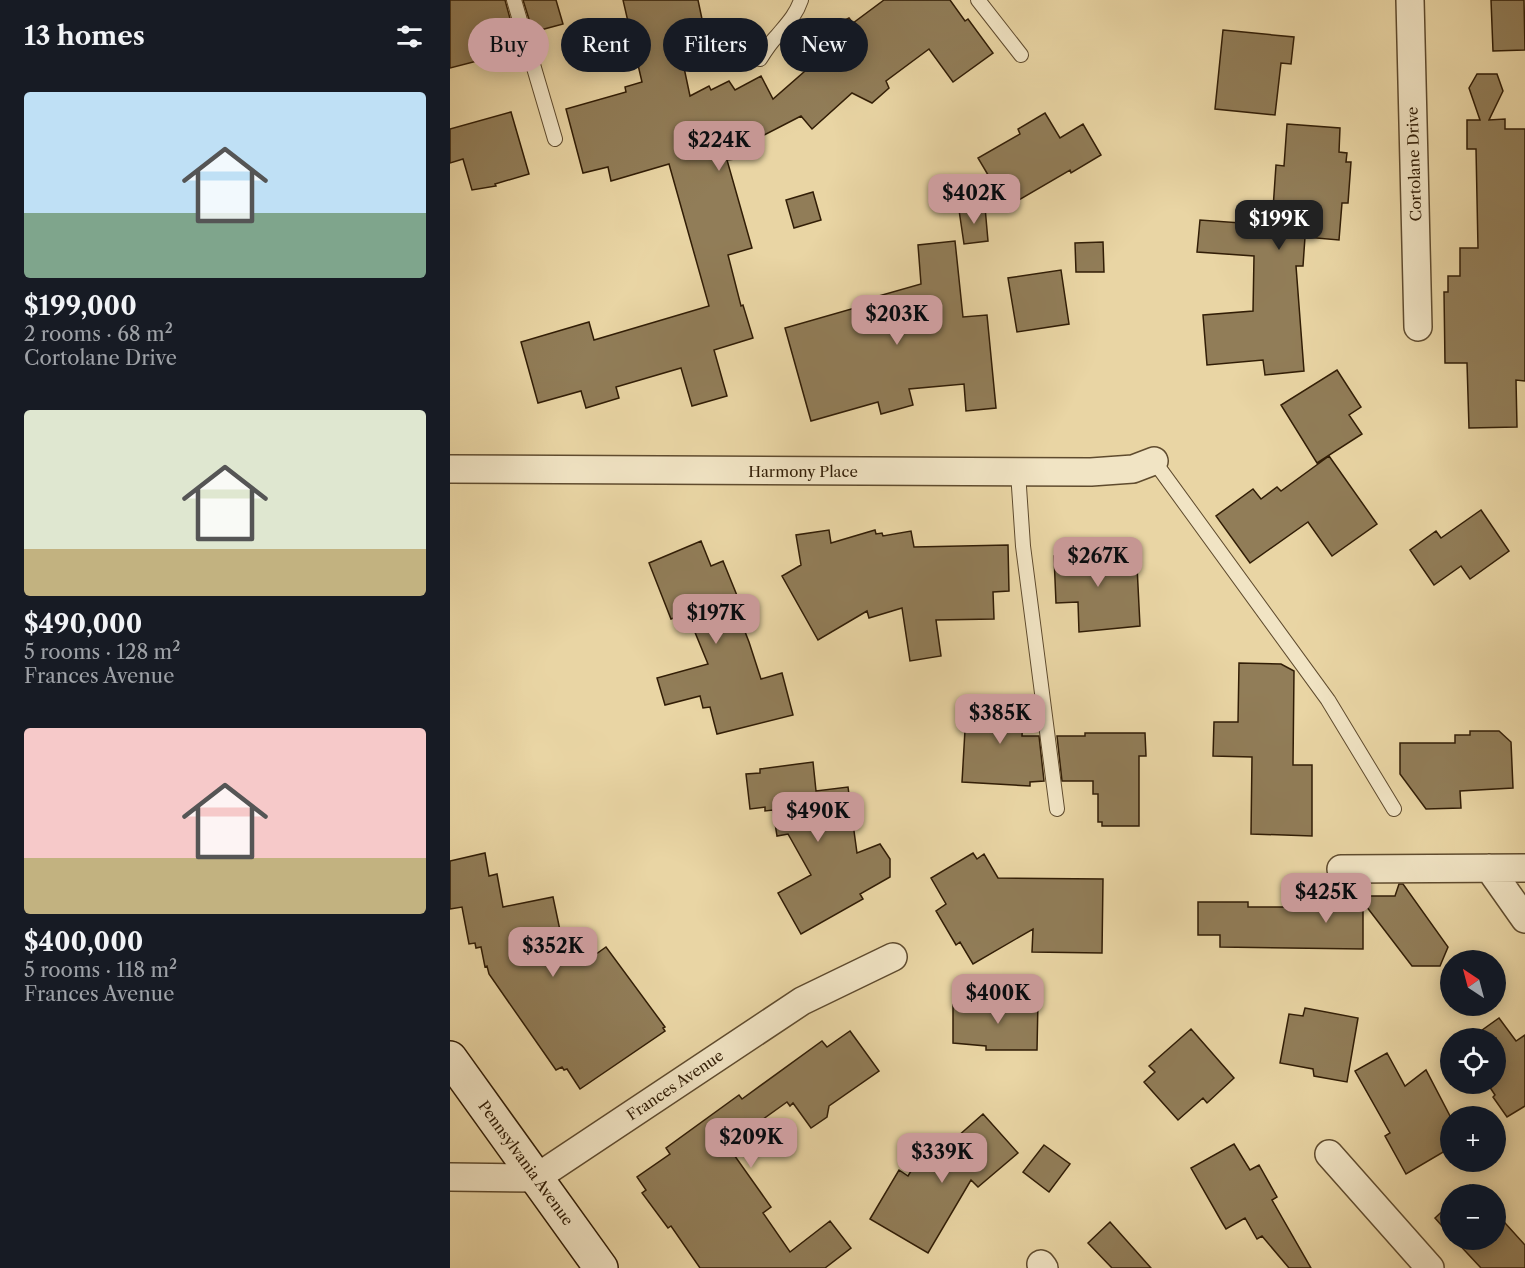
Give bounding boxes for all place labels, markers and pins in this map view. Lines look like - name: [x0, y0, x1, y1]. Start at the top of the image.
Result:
- pin: $224K: [677, 121, 761, 172]
- pin: $402K: [932, 174, 1016, 225]
- pin: $199K: [1237, 200, 1321, 251]
- pin: $203K: [855, 295, 939, 346]
- pin: $267K: [1056, 537, 1140, 588]
- pin: $197K: [674, 594, 758, 645]
- pin: $385K: [958, 694, 1042, 745]
- pin: $490K: [776, 792, 860, 843]
- pin: $425K: [1284, 873, 1368, 924]
- pin: $352K: [511, 927, 595, 978]
- pin: $400K: [956, 974, 1040, 1025]
- pin: $209K: [709, 1118, 793, 1169]
- pin: $339K: [900, 1133, 984, 1184]

